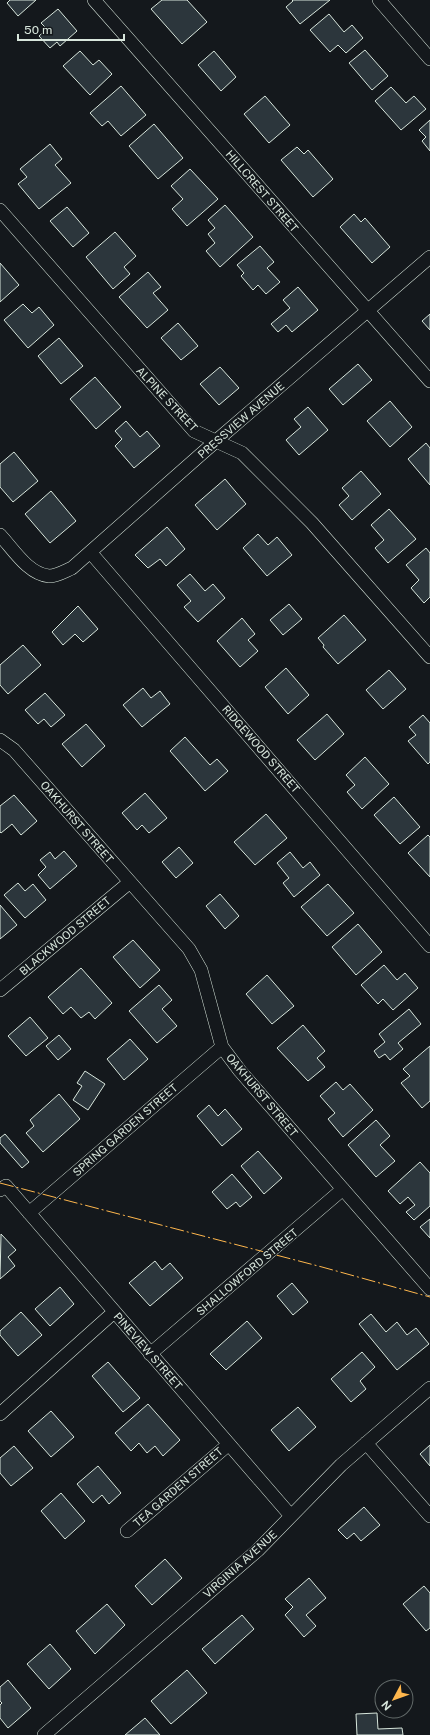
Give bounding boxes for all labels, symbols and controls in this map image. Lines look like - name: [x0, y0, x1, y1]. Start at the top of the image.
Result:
- scale bar: [18, 16, 124, 42]
- text: 50 m: [24, 23, 52, 37]
- street label: HILLCREST STREET: [223, 148, 301, 234]
- street label: ALPINE STREET: [134, 364, 200, 434]
- street label: PRESSVIEW AVENUE: [196, 379, 287, 461]
- street label: RIDGEWOOD STREET: [220, 703, 302, 795]
- street label: OAKHURST STREET: [38, 779, 116, 866]
- street label: BLACKWOOD STREET: [17, 894, 113, 978]
- street label: OAKHURST STREET: [224, 1051, 300, 1139]
- street label: SPRING GARDEN STREET: [70, 1081, 180, 1179]
- street label: SHALLOWFORD STREET: [194, 1226, 300, 1318]
- street label: PINEVIEW STREET: [112, 1310, 185, 1392]
- street label: TEA GARDEN STREET: [131, 1445, 225, 1529]
- street label: VIRGINIA AVENUE: [201, 1528, 279, 1600]
- north arrow: [374, 1679, 414, 1719]
- text: N: [379, 1698, 394, 1713]

